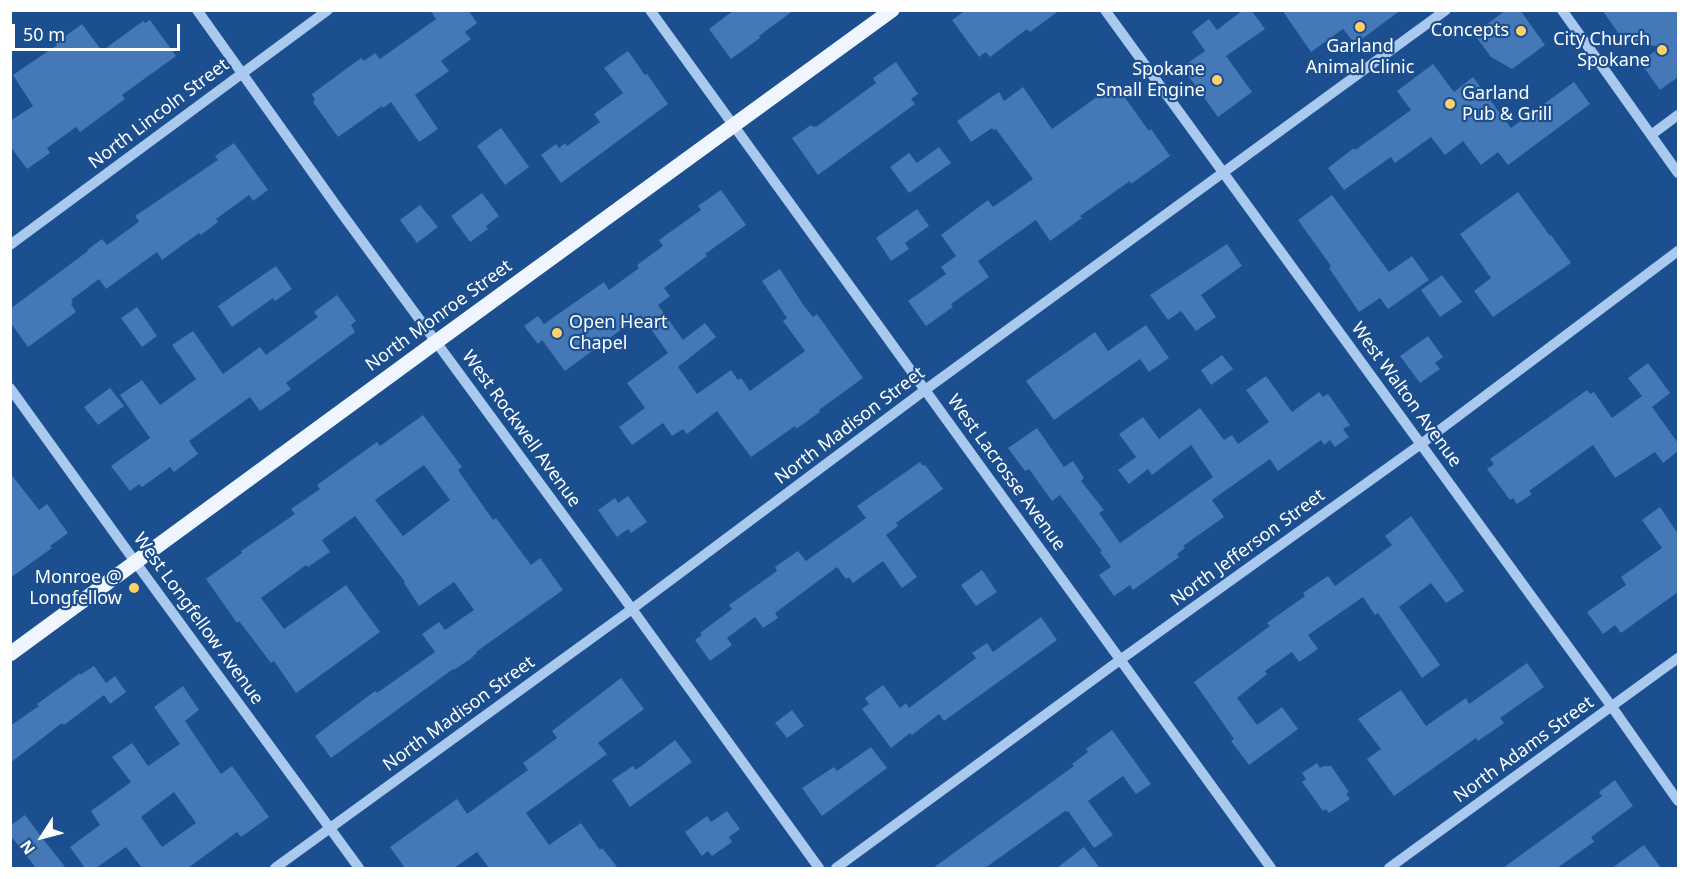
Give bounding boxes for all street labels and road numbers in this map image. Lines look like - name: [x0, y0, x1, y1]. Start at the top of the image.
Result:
- street label: North Lincoln Street: [85, 54, 233, 174]
- street label: North Monroe Street: [362, 256, 516, 376]
- street label: West Walton Avenue: [1346, 318, 1466, 472]
- street label: West Rockwell Avenue: [457, 347, 585, 511]
- street label: North Madison Street: [771, 363, 929, 489]
- street label: West Lacrosse Avenue: [942, 391, 1070, 555]
- street label: North Jefferson Street: [1167, 485, 1329, 611]
- street label: West Longfellow Avenue: [128, 529, 268, 709]
- street label: North Madison Street: [379, 652, 539, 776]
- street label: North Adams Street: [1450, 692, 1598, 808]

